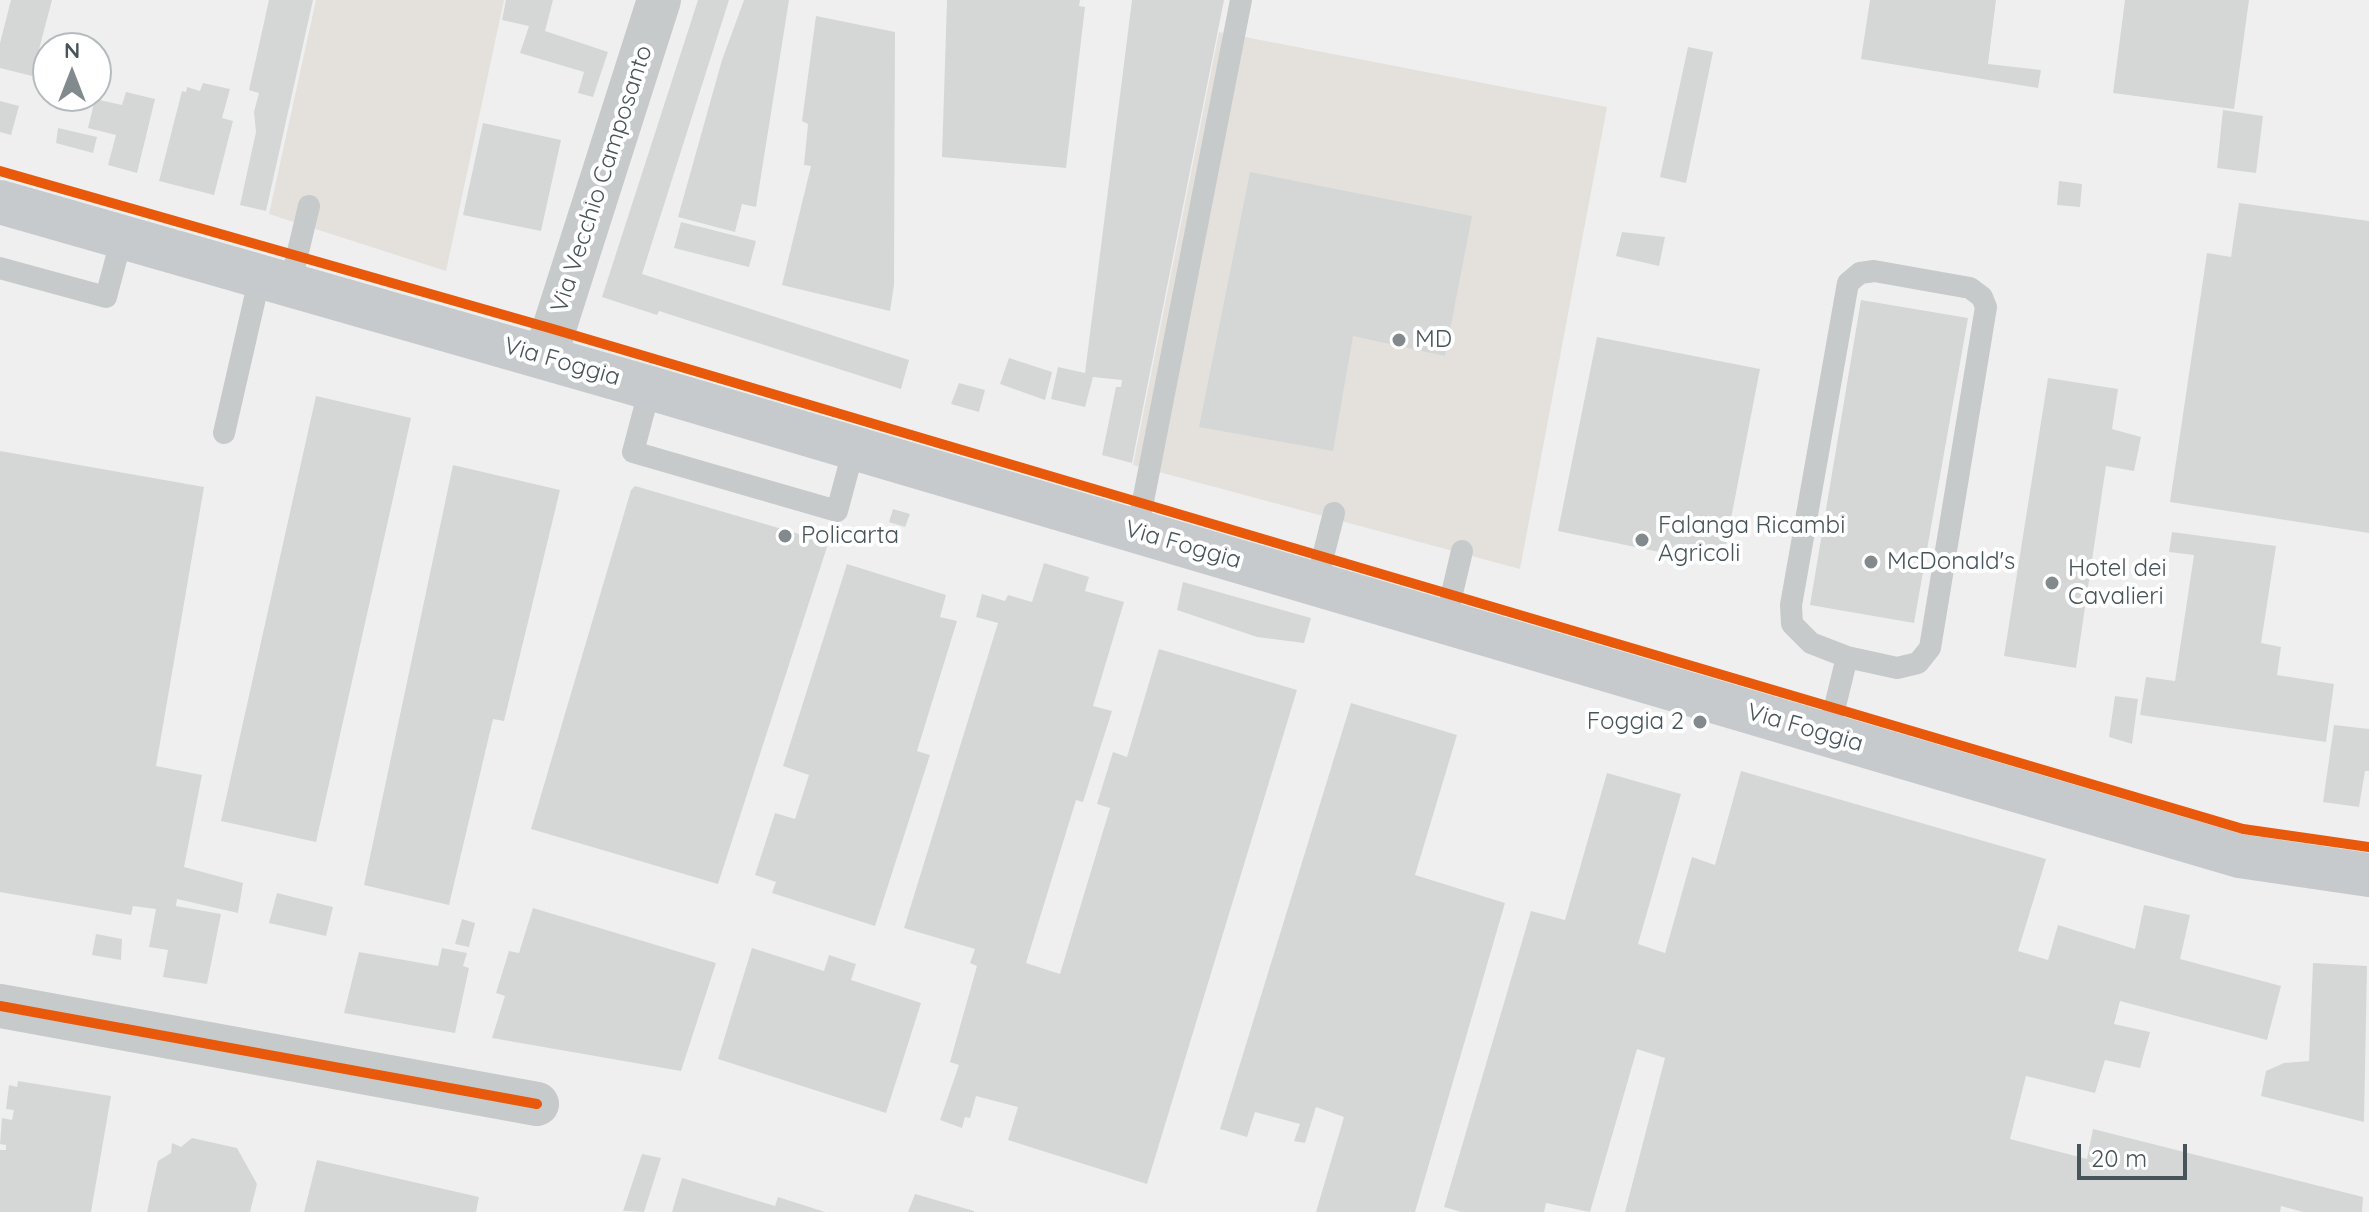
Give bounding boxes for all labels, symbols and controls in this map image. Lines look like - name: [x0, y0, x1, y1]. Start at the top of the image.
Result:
- north arrow: [32, 32, 112, 112]
- text: N: [64, 36, 80, 64]
- street label: Via Vecchio Camposanto: [545, 42, 659, 316]
- place label: MD: [1415, 326, 1452, 354]
- marker: MD: [1390, 331, 1408, 349]
- street label: Via Foggia: [501, 332, 623, 392]
- place label: Falanga Ricambi Agricoli: [1658, 512, 1845, 568]
- street label: Via Foggia: [1122, 515, 1244, 575]
- place label: Policarta: [801, 522, 899, 550]
- marker: Policarta: [776, 527, 794, 545]
- marker: Falanga Ricambi Agricoli: [1633, 531, 1651, 549]
- place label: McDonald's: [1887, 548, 2015, 576]
- marker: McDonald's: [1862, 553, 1880, 571]
- place label: Hotel dei Cavalieri: [2068, 555, 2167, 611]
- marker: Hotel dei Cavalieri: [2043, 574, 2061, 592]
- street label: Via Foggia: [1744, 698, 1866, 758]
- place label: Foggia 2: [1587, 708, 1684, 736]
- marker: Foggia 2: [1691, 713, 1709, 731]
- scale bar: [2081, 1128, 2191, 1178]
- text: 20 m: [2091, 1143, 2147, 1173]

